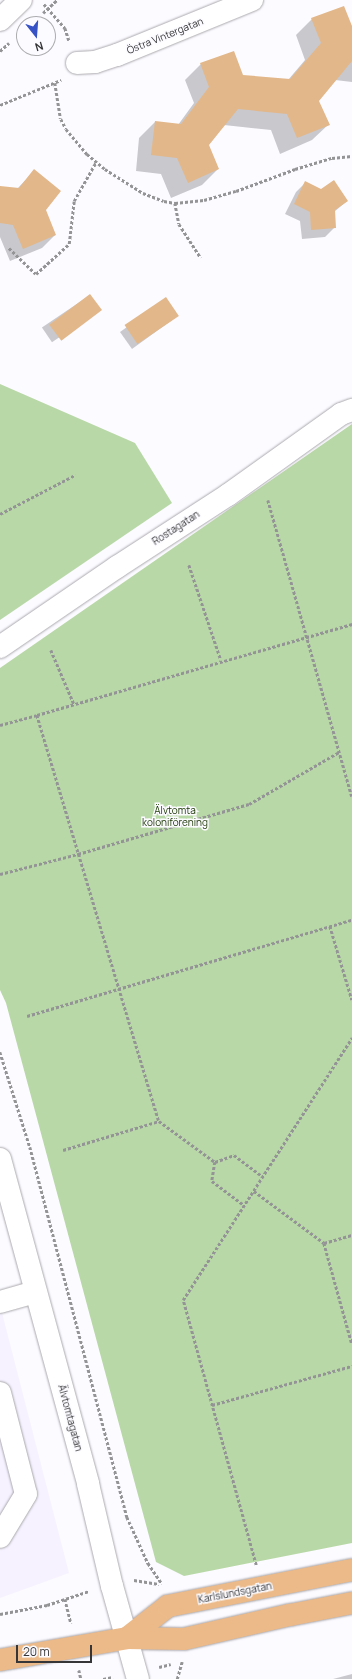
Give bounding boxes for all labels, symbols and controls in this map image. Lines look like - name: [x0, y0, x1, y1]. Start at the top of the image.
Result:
- street label: Östra Vintergatan: [125, 15, 205, 57]
- north arrow: [16, 16, 56, 56]
- text: N: [33, 39, 45, 55]
- street label: Rostagatan: [150, 508, 202, 548]
- park label: Älvtomta koloniförening: [142, 804, 208, 828]
- street label: Älvtomtagatan: [55, 1383, 85, 1453]
- street label: Karlslundsgatan: [197, 1580, 273, 1606]
- scale bar: [18, 1637, 94, 1663]
- text: 20 m: [23, 1643, 50, 1660]

